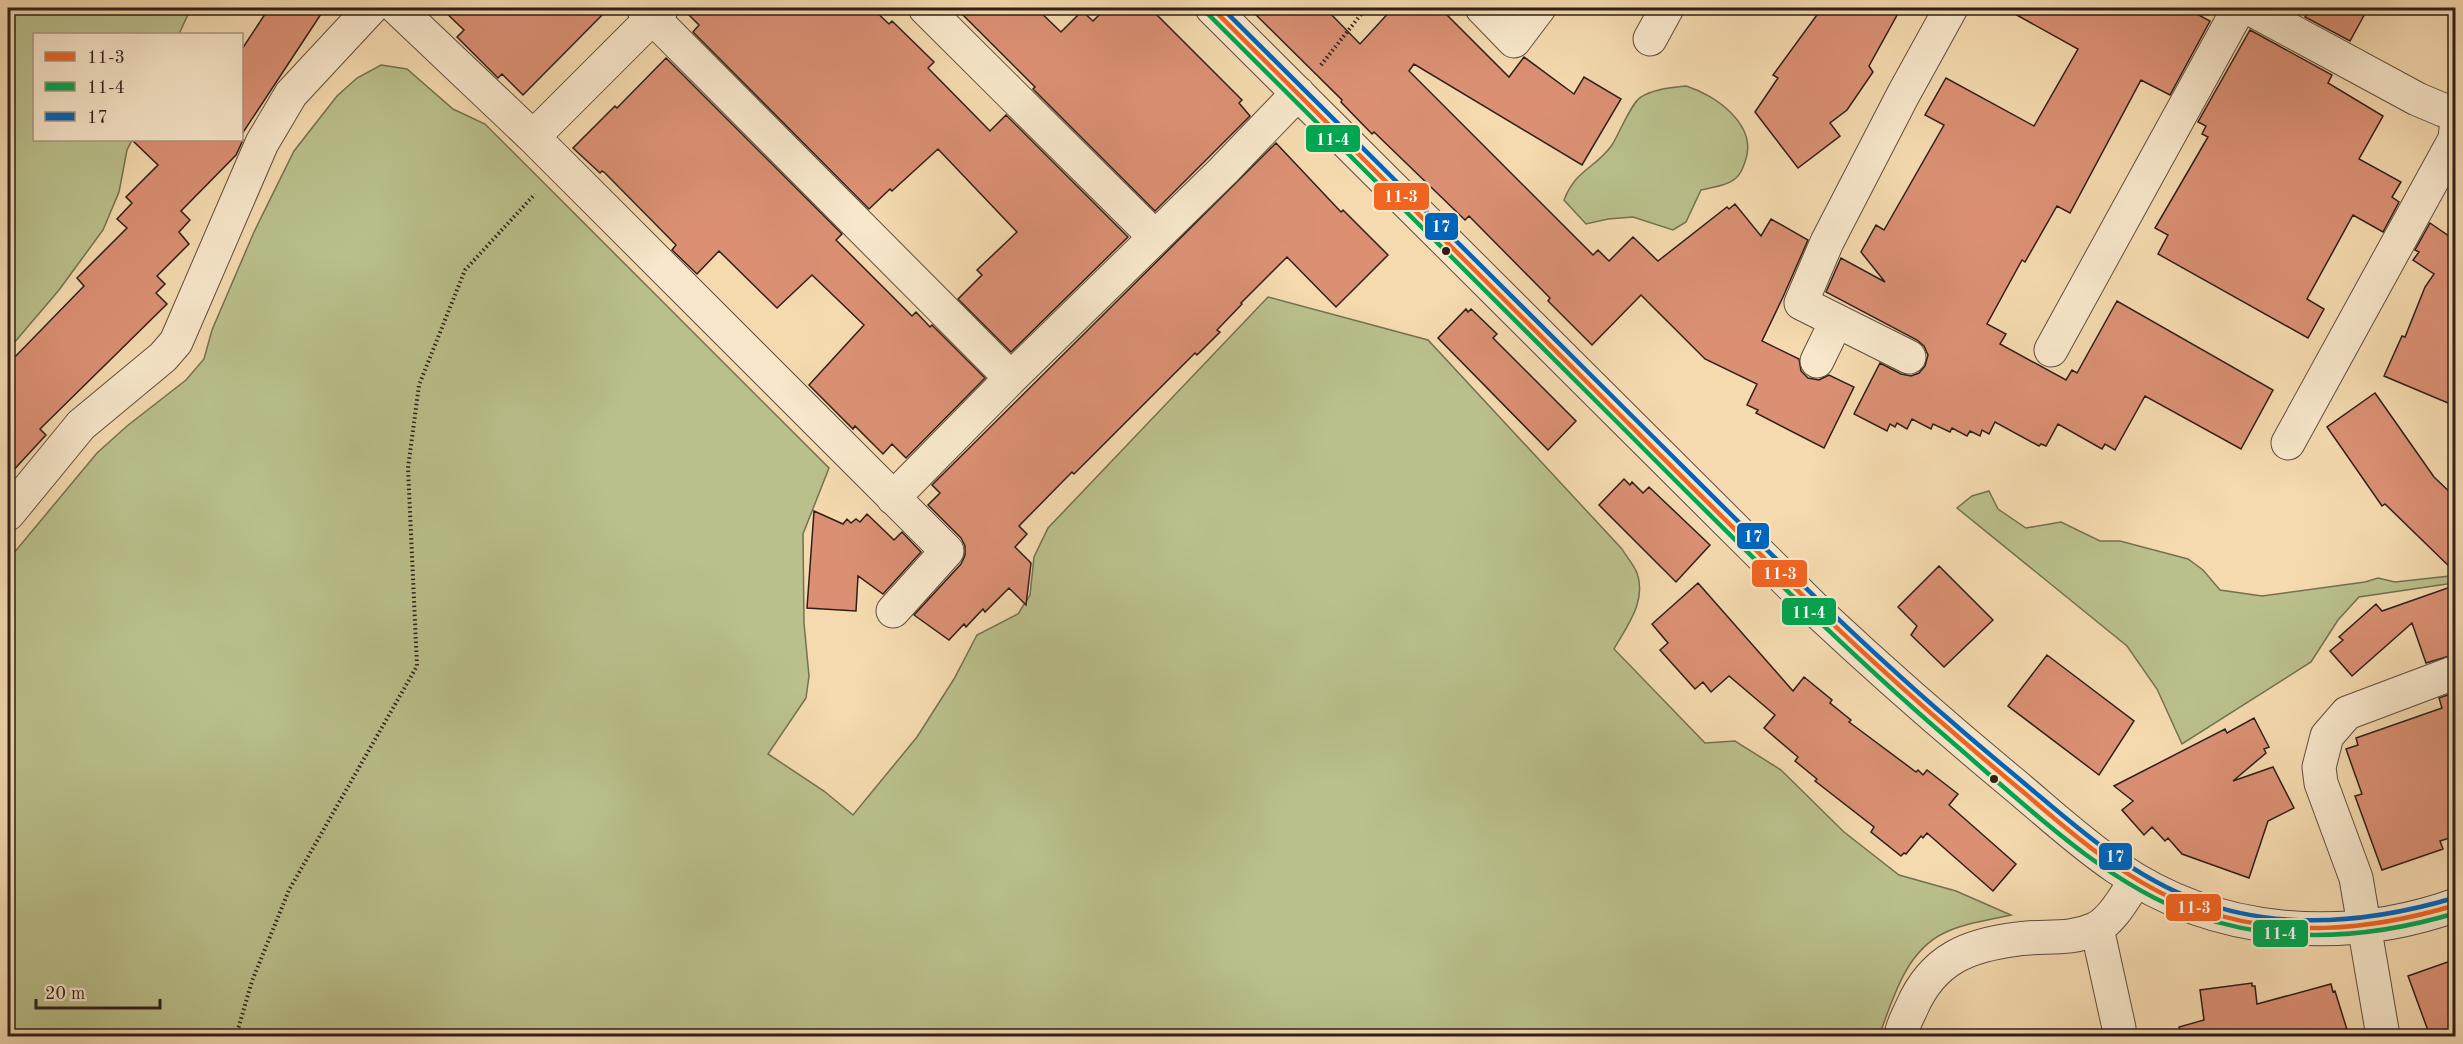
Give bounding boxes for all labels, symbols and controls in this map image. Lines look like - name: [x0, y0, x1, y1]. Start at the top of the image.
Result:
- legend: [33, 33, 243, 141]
- text: 11-3: [87, 49, 125, 67]
- text: 11-4: [87, 79, 125, 97]
- text: 17: [87, 109, 108, 127]
- line badge: 11-4: [1305, 124, 1361, 153]
- text: 11-4: [1316, 133, 1350, 149]
- line badge: 11-3: [1373, 182, 1430, 211]
- text: 11-3: [1384, 190, 1418, 206]
- line badge: 17: [1424, 212, 1459, 241]
- text: 17: [1432, 220, 1450, 236]
- unlabelled marker: [1440, 245, 1452, 257]
- line badge: 17: [1736, 522, 1770, 550]
- text: 17: [1744, 530, 1762, 546]
- line badge: 11-3: [1751, 559, 1808, 588]
- text: 11-3: [1763, 567, 1797, 583]
- line badge: 11-4: [1781, 597, 1837, 626]
- text: 11-4: [1792, 606, 1826, 622]
- unlabelled marker: [1988, 773, 2000, 785]
- line badge: 17: [2098, 842, 2133, 871]
- text: 17: [2106, 850, 2124, 866]
- line badge: 11-3: [2165, 893, 2222, 922]
- text: 11-3: [2177, 901, 2211, 917]
- line badge: 11-4: [2252, 919, 2309, 948]
- text: 11-4: [2263, 927, 2297, 943]
- scale bar: [36, 972, 160, 1010]
- text: 20 m: [45, 985, 85, 1003]

